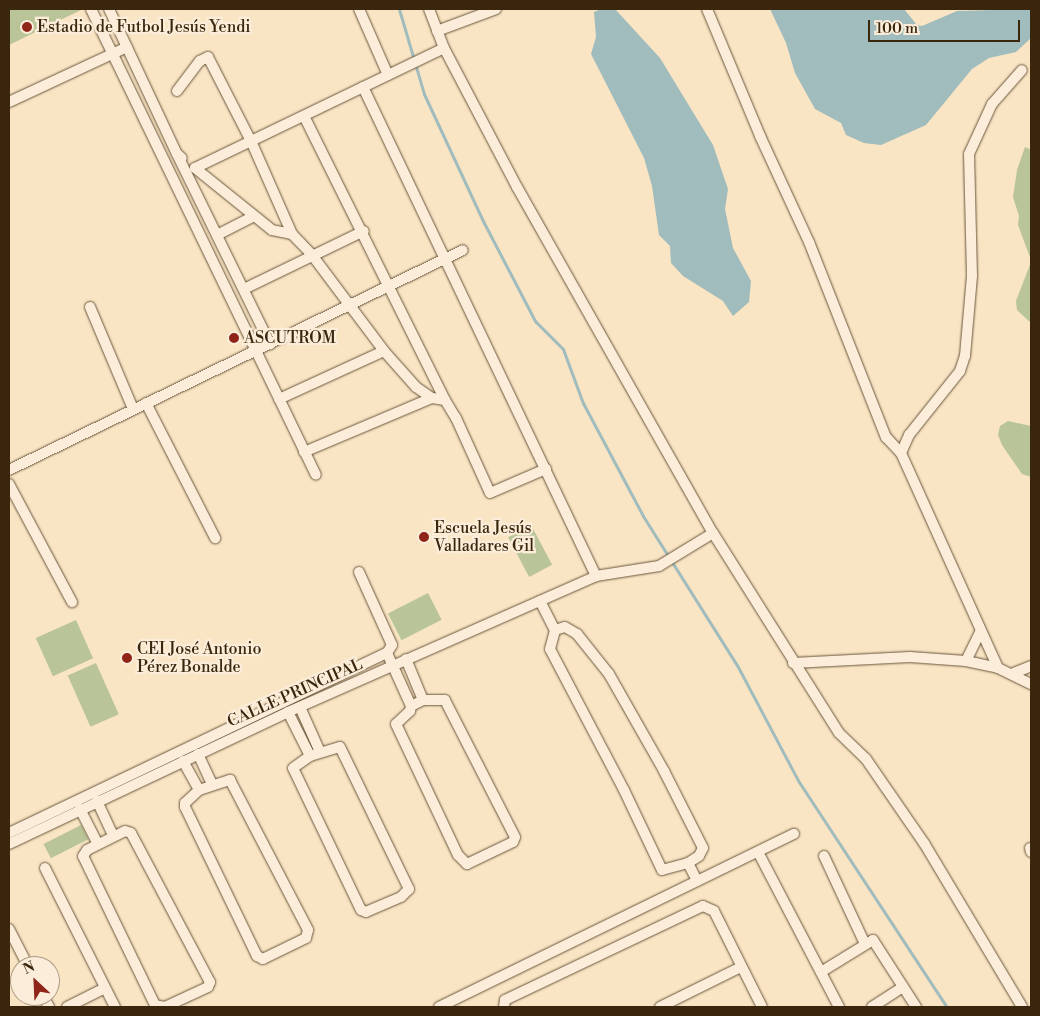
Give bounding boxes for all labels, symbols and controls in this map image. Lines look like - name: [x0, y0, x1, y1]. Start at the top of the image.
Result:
- scale bar: [870, 10, 1022, 42]
- place label: Estadio de Futbol Jesús Yendi: [37, 17, 251, 37]
- text: 100 m: [876, 19, 918, 38]
- marker: Estadio de Futbol Jesús Yendi: [21, 21, 33, 33]
- place label: ASCUTROM: [244, 328, 336, 348]
- marker: ASCUTROM: [228, 332, 240, 344]
- place label: Escuela Jesús Valladares Gil: [434, 518, 534, 556]
- marker: Escuela Jesús Valladares Gil: [418, 531, 430, 543]
- place label: CEI José Antonio Pérez Bonalde: [137, 639, 261, 677]
- marker: CEI José Antonio Pérez Bonalde: [121, 652, 133, 664]
- street label: CALLE PRINCIPAL: [225, 655, 365, 731]
- north arrow: [10, 956, 60, 1006]
- text: N: [20, 958, 38, 979]

